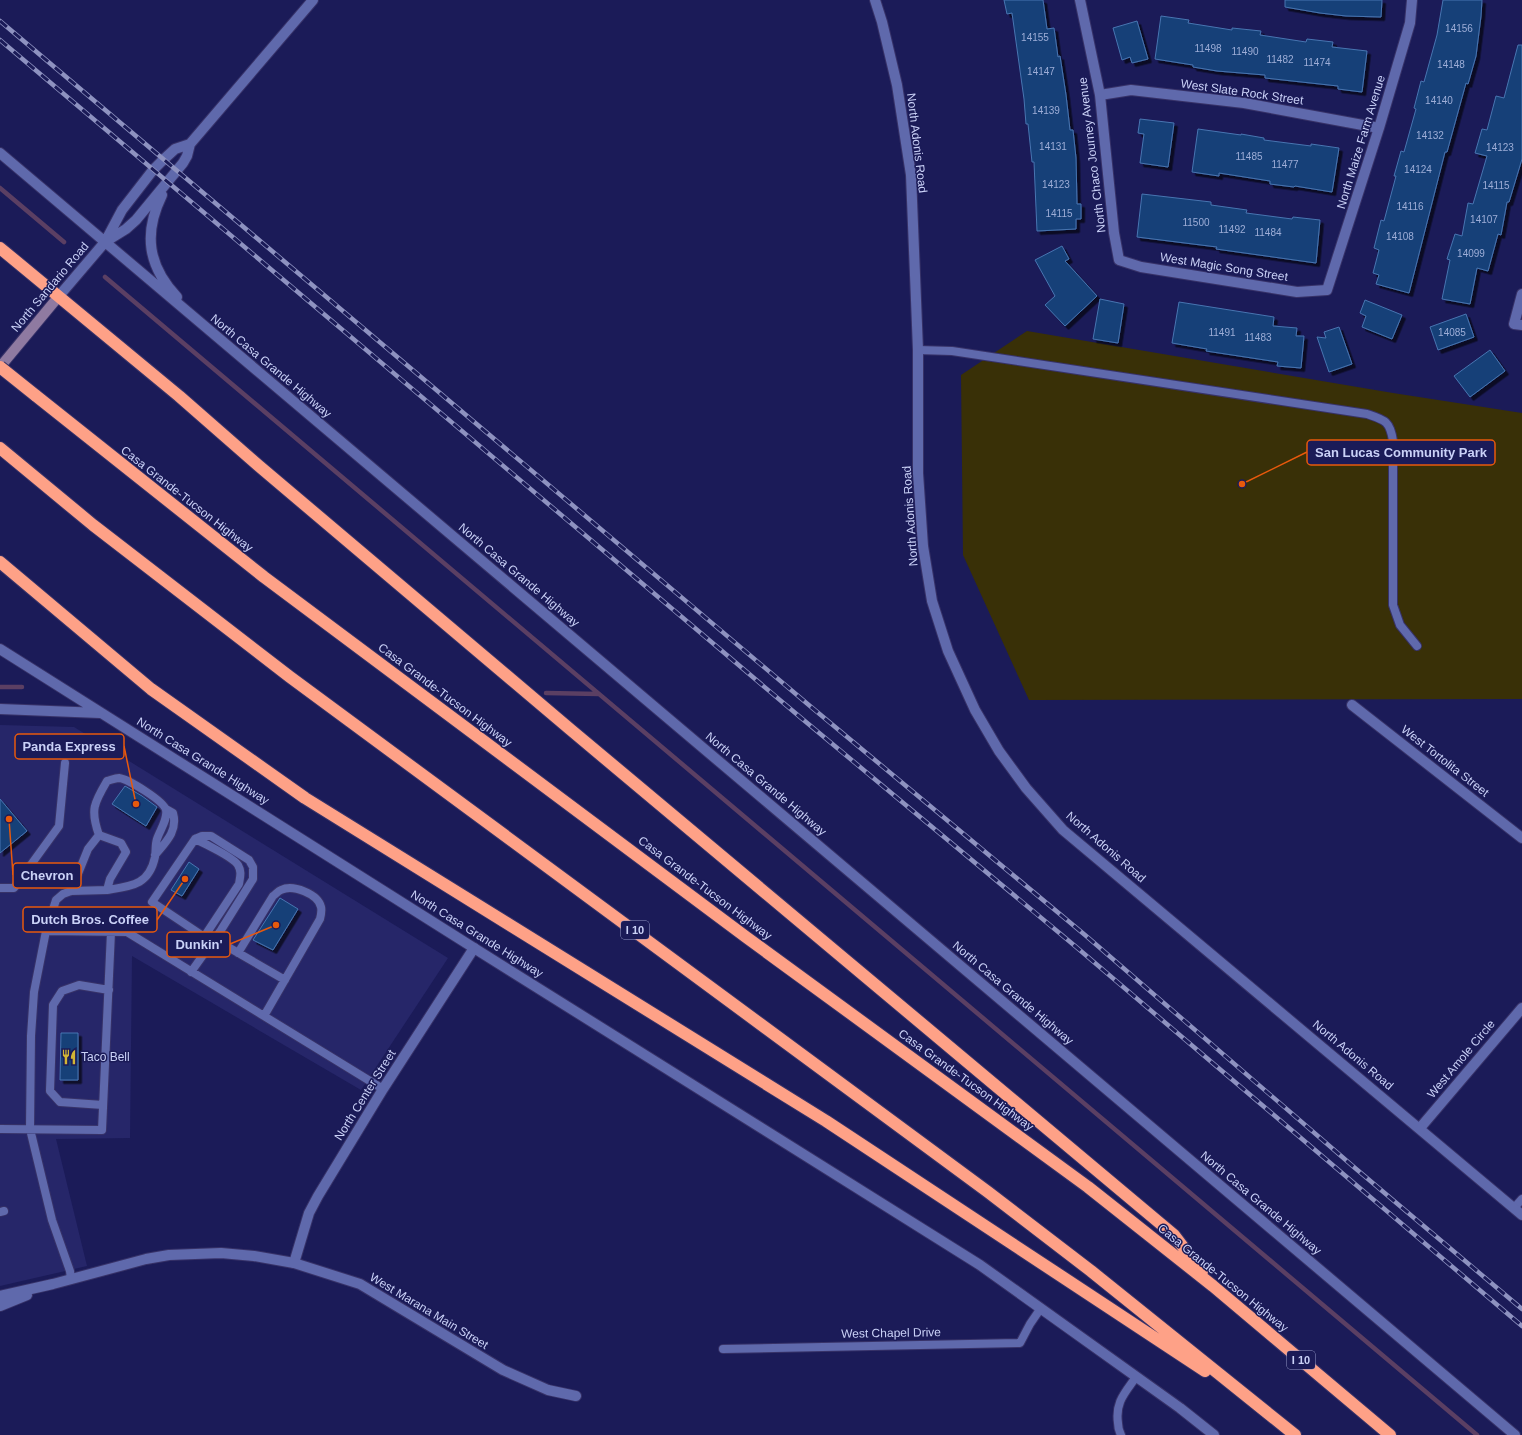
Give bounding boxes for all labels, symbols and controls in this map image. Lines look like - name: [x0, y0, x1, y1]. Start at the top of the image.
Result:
- house number: 14156: [1445, 23, 1473, 34]
- house number: 14155: [1021, 32, 1049, 43]
- house number: 11498: [1194, 43, 1222, 54]
- house number: 11490: [1231, 46, 1259, 57]
- house number: 11482: [1266, 54, 1294, 65]
- house number: 11474: [1303, 57, 1331, 68]
- house number: 14148: [1437, 59, 1465, 70]
- house number: 14147: [1027, 66, 1055, 77]
- street label: North Maize Farm Avenue: [1334, 73, 1388, 211]
- street label: North Chaco Journey Avenue: [1075, 76, 1108, 234]
- street label: West Slate Rock Street: [1180, 76, 1305, 108]
- street label: North Adonis Road: [904, 92, 930, 194]
- house number: 14140: [1425, 95, 1453, 106]
- house number: 14139: [1032, 105, 1060, 116]
- house number: 14132: [1416, 130, 1444, 141]
- house number: 14131: [1039, 141, 1067, 152]
- house number: 14123: [1486, 142, 1514, 153]
- house number: 11485: [1235, 151, 1263, 162]
- house number: 11477: [1271, 159, 1299, 170]
- house number: 14124: [1404, 164, 1432, 175]
- house number: 14123: [1042, 179, 1070, 190]
- house number: 14115: [1482, 180, 1510, 191]
- house number: 14116: [1396, 201, 1424, 212]
- house number: 14115: [1045, 208, 1073, 219]
- house number: 14107: [1470, 214, 1498, 225]
- house number: 11500: [1182, 217, 1210, 228]
- house number: 11492: [1218, 224, 1246, 235]
- house number: 11484: [1254, 227, 1282, 238]
- house number: 14108: [1386, 231, 1414, 242]
- street label: North Sandario Road: [8, 239, 92, 335]
- house number: 14099: [1457, 248, 1485, 259]
- street label: West Magic Song Street: [1159, 250, 1290, 284]
- street label: North Casa Grande Highway: [208, 311, 334, 421]
- house number: 11491: [1208, 327, 1236, 338]
- house number: 14085: [1438, 327, 1466, 338]
- house number: 11483: [1244, 332, 1272, 343]
- callout: San Lucas Community Park: [1307, 440, 1495, 465]
- street label: Casa Grande-Tucson Highway: [118, 443, 256, 555]
- text: San Lucas Community Park: [1315, 445, 1488, 460]
- street label: North Adonis Road: [900, 465, 920, 567]
- street label: North Casa Grande Highway: [456, 520, 582, 630]
- street label: Casa Grande-Tucson Highway: [375, 640, 515, 750]
- street label: North Casa Grande Highway: [134, 714, 272, 808]
- street label: West Tortolita Street: [1398, 722, 1492, 800]
- street label: North Casa Grande Highway: [703, 729, 829, 839]
- callout: Panda Express: [15, 734, 124, 759]
- text: Panda Express: [22, 739, 116, 754]
- street label: North Adonis Road: [1063, 809, 1149, 885]
- street label: Casa Grande-Tucson Highway: [635, 833, 775, 943]
- callout: Chevron: [13, 863, 81, 888]
- text: Chevron: [21, 868, 73, 883]
- street label: North Casa Grande Highway: [408, 887, 546, 981]
- callout: Dutch Bros. Coffee: [23, 907, 157, 932]
- text: Dutch Bros. Coffee: [31, 912, 149, 927]
- road number: I 10: [621, 921, 649, 939]
- callout: Dunkin': [167, 932, 230, 957]
- text: Dunkin': [175, 937, 223, 952]
- street label: North Casa Grande Highway: [950, 938, 1076, 1048]
- street label: North Adonis Road: [1310, 1017, 1396, 1093]
- street label: West Amole Circle: [1424, 1017, 1498, 1101]
- street label: Casa Grande-Tucson Highway: [896, 1026, 1036, 1134]
- street label: North Center Street: [331, 1047, 399, 1143]
- restaurant icon: Taco Bell: [60, 1048, 78, 1066]
- place label: Taco Bell: [81, 1050, 130, 1064]
- street label: North Casa Grande Highway: [1198, 1148, 1324, 1258]
- street label: Casa Grande-Tucson Highway: [1155, 1221, 1291, 1335]
- street label: West Marana Main Street: [367, 1270, 491, 1352]
- street label: West Chapel Drive: [841, 1325, 941, 1341]
- road number: I 10: [1287, 1351, 1315, 1369]

